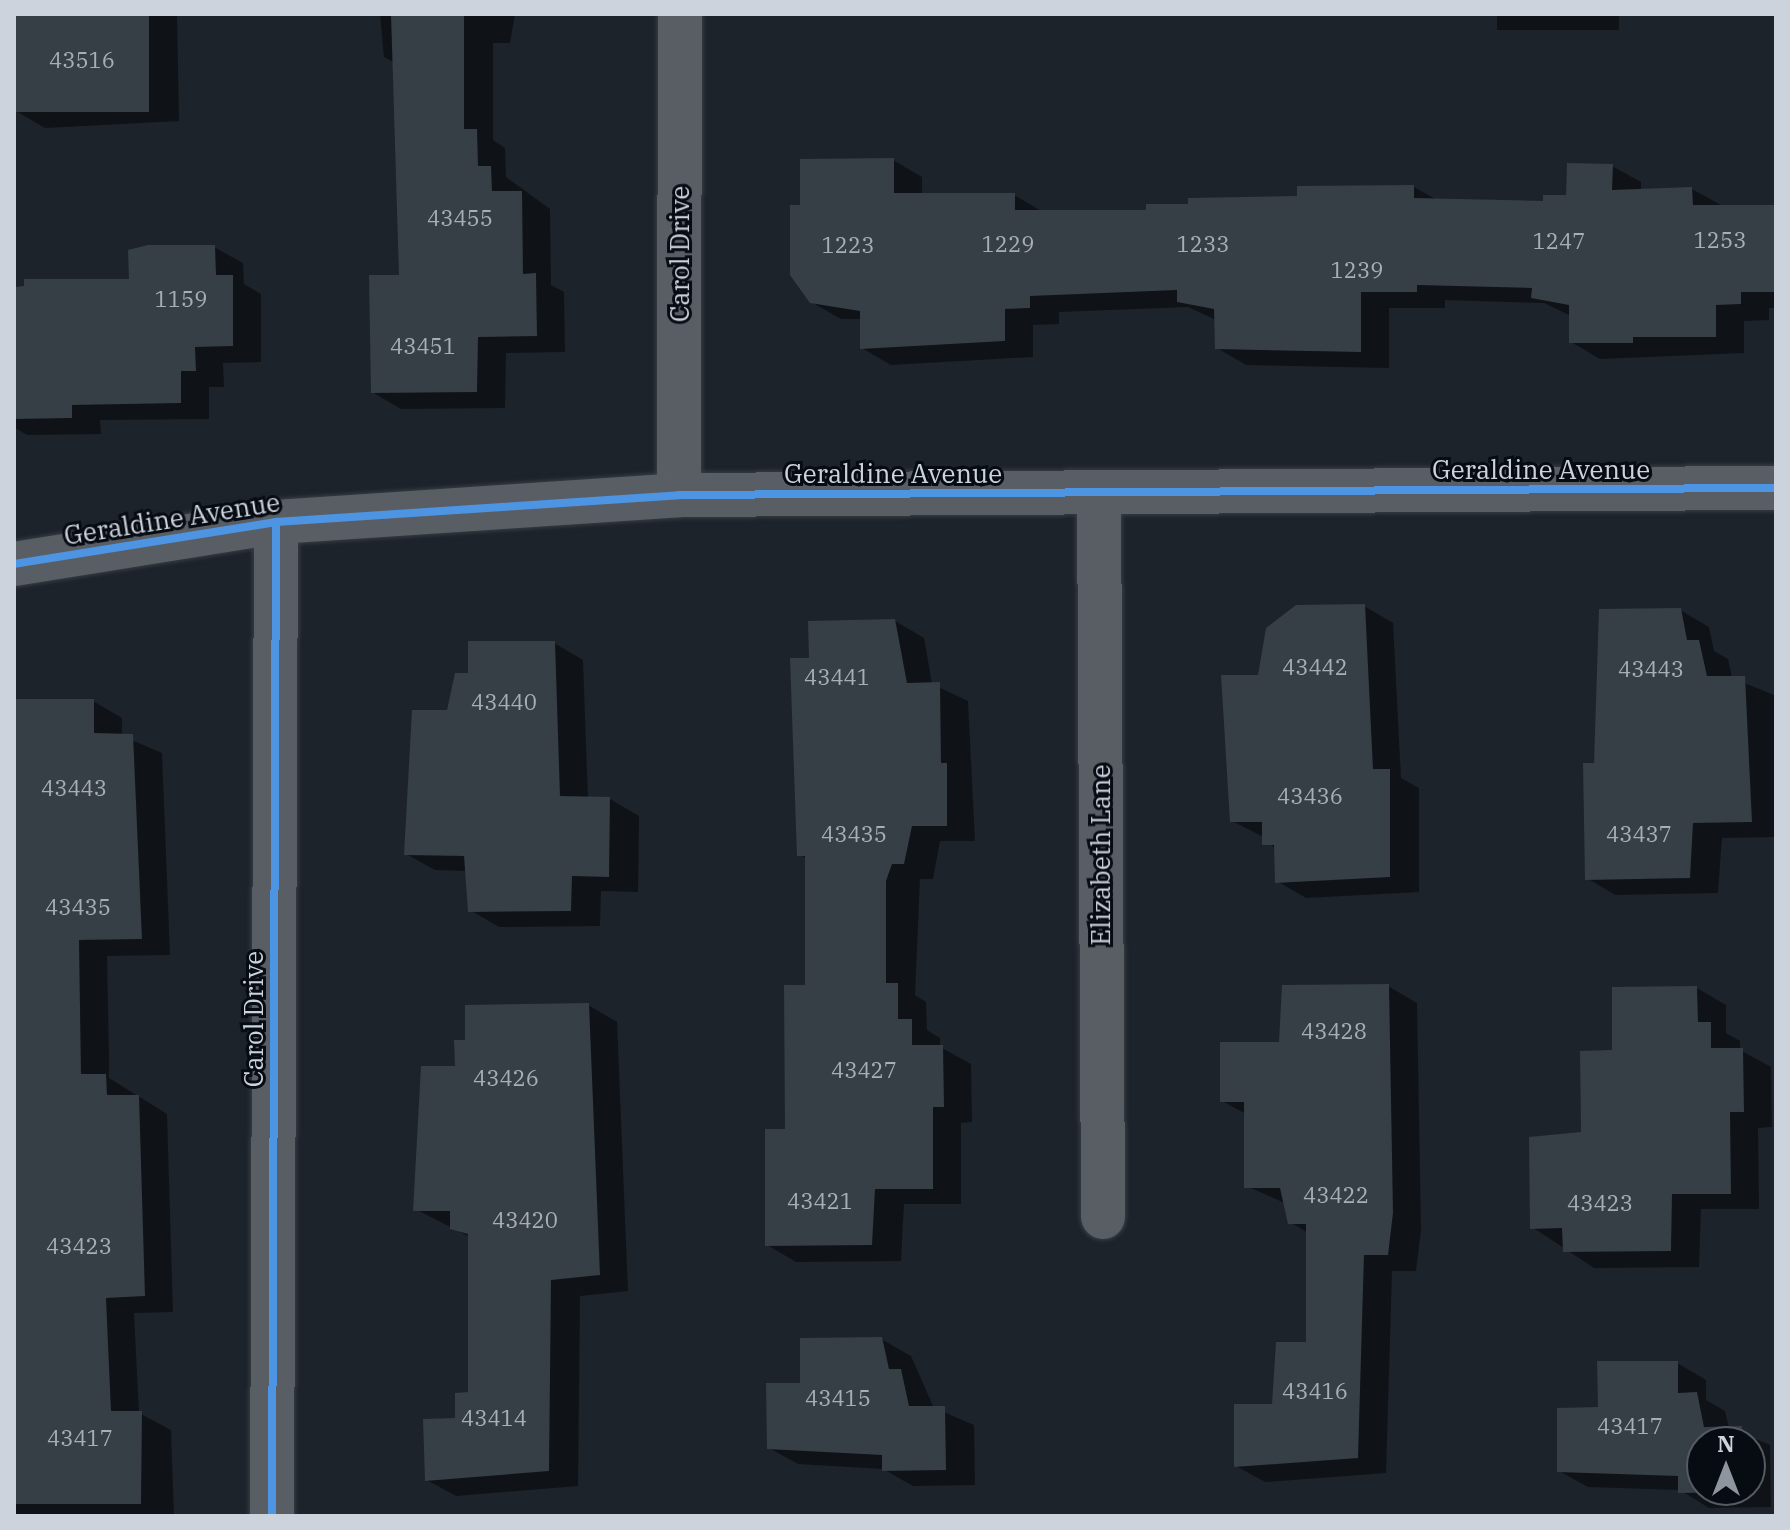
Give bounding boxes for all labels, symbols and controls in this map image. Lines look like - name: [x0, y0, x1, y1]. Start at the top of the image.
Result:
- house number: 43516: [49, 47, 115, 73]
- street label: Carol Drive: [664, 186, 696, 322]
- house number: 43455: [427, 205, 493, 231]
- house number: 1253: [1694, 227, 1746, 253]
- house number: 1247: [1533, 228, 1585, 254]
- house number: 1229: [982, 231, 1034, 257]
- house number: 1233: [1177, 231, 1229, 257]
- house number: 1223: [822, 232, 874, 258]
- house number: 1239: [1331, 257, 1383, 283]
- house number: 1159: [155, 286, 207, 312]
- house number: 43451: [390, 333, 456, 359]
- street label: Geraldine Avenue: [1432, 454, 1650, 486]
- street label: Geraldine Avenue: [784, 458, 1002, 490]
- street label: Geraldine Avenue: [62, 487, 282, 551]
- house number: 43442: [1282, 654, 1348, 680]
- house number: 43443: [1618, 656, 1684, 682]
- house number: 43441: [804, 664, 870, 690]
- house number: 43440: [471, 689, 537, 715]
- street label: Elizabeth Lane: [1085, 764, 1117, 946]
- house number: 43443: [41, 775, 107, 801]
- house number: 43436: [1277, 783, 1343, 809]
- house number: 43435: [821, 821, 887, 847]
- house number: 43437: [1606, 821, 1672, 847]
- house number: 43435: [45, 894, 111, 920]
- street label: Carol Drive: [238, 951, 270, 1087]
- house number: 43428: [1301, 1018, 1367, 1044]
- house number: 43427: [831, 1057, 897, 1083]
- house number: 43426: [473, 1065, 539, 1091]
- house number: 43422: [1303, 1182, 1369, 1208]
- house number: 43421: [787, 1188, 853, 1214]
- house number: 43423: [1567, 1190, 1633, 1216]
- house number: 43420: [492, 1207, 558, 1233]
- house number: 43423: [46, 1233, 112, 1259]
- house number: 43416: [1282, 1378, 1348, 1404]
- house number: 43415: [805, 1385, 871, 1411]
- house number: 43414: [461, 1405, 527, 1431]
- house number: 43417: [1597, 1413, 1663, 1439]
- house number: 43417: [47, 1425, 113, 1451]
- north arrow: [1686, 1426, 1766, 1506]
- text: N: [1717, 1429, 1735, 1458]

